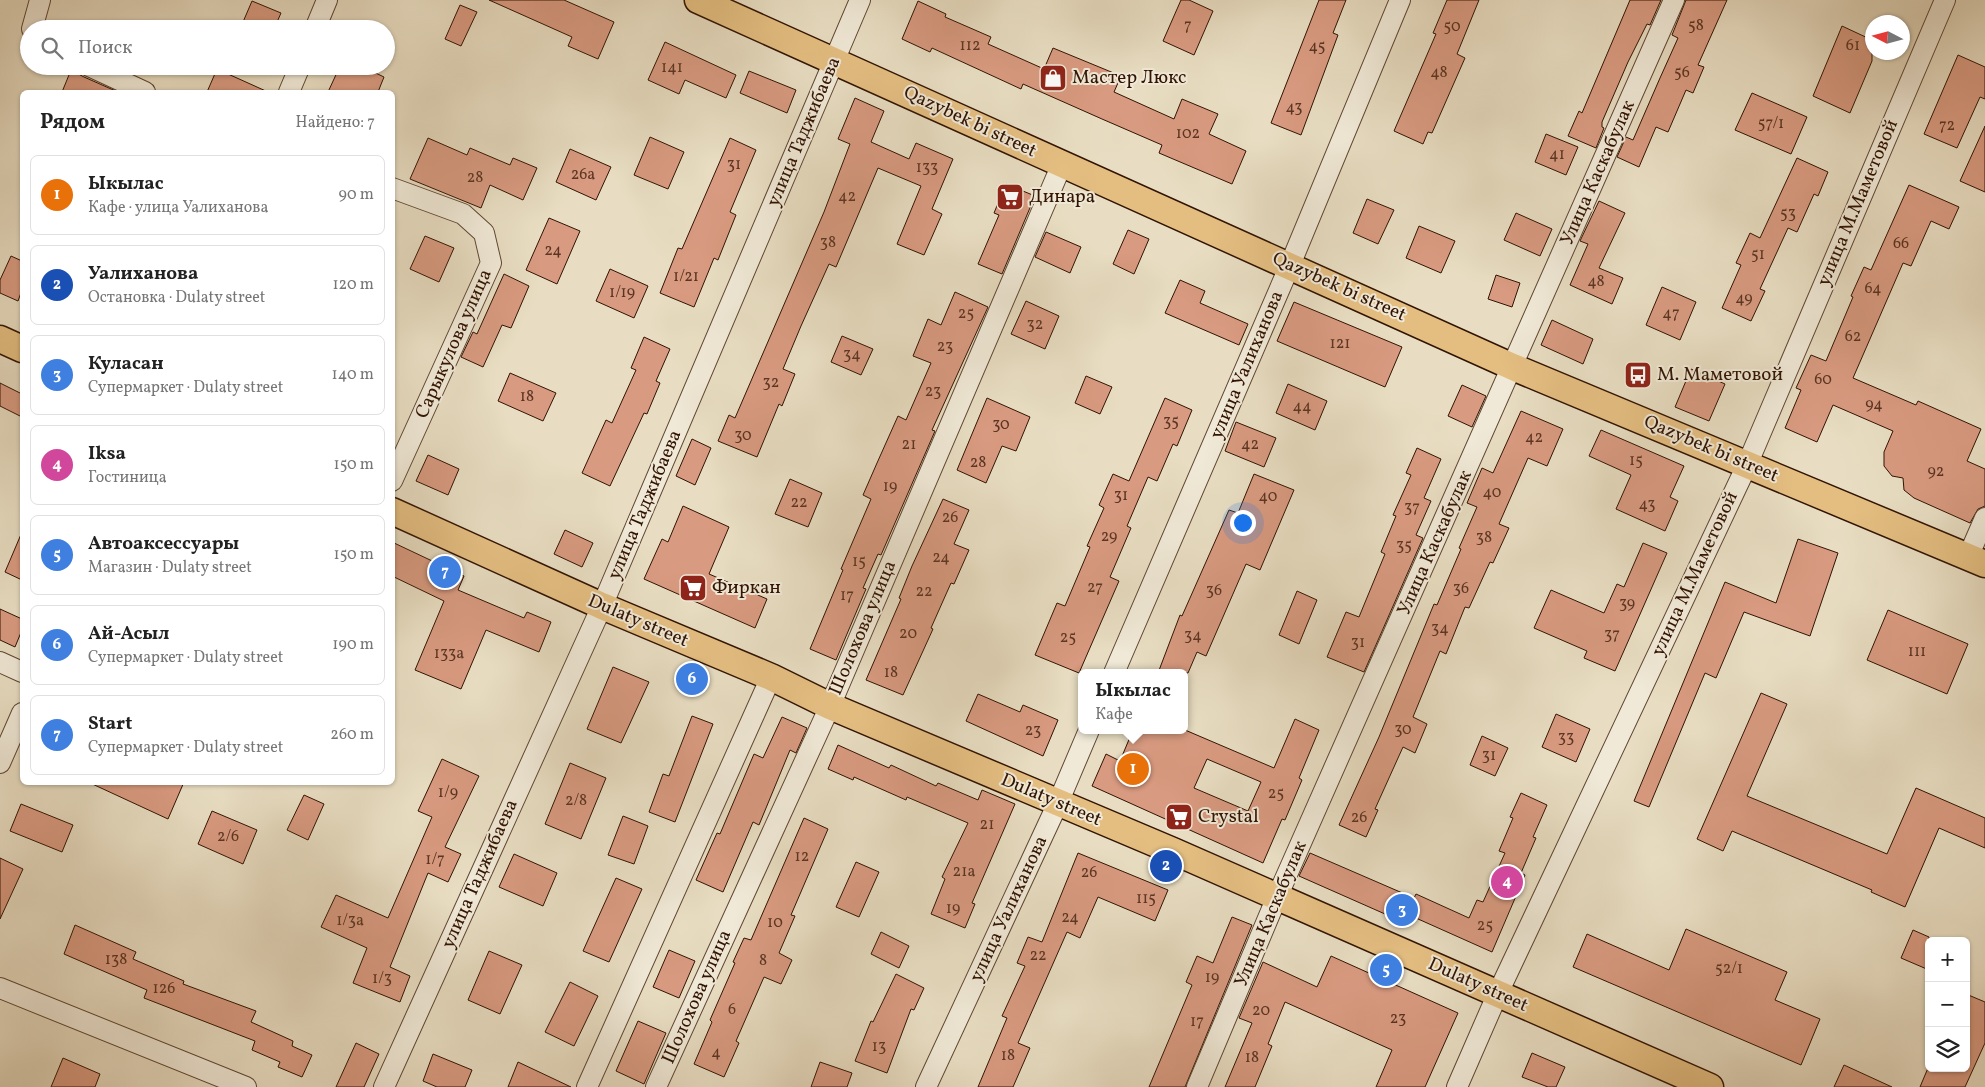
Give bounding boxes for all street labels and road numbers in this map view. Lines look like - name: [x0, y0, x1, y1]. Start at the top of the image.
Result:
- street label: улица Таджибаева: [761, 53, 847, 211]
- street label: Qazybek bi street: [899, 80, 1041, 164]
- street label: Улица Каскабулак: [1554, 96, 1642, 250]
- street label: улица М.Маметовой: [1811, 116, 1905, 290]
- street label: Qazybek bi street: [1268, 246, 1410, 328]
- street label: Сарыкулова улица: [409, 265, 499, 423]
- street label: улица Уалиханова: [1204, 287, 1290, 443]
- street label: Qazybek bi street: [1640, 409, 1783, 489]
- street label: улица Таджибаева: [602, 426, 688, 584]
- street label: Улица Каскабулак: [1391, 466, 1479, 620]
- street label: улица М.Маметовой: [1645, 487, 1745, 661]
- street label: Шолохова улица: [823, 557, 903, 699]
- street label: Dulaty street: [584, 588, 693, 654]
- street label: Dulaty street: [997, 767, 1106, 833]
- street label: улица Таджибаева: [435, 795, 525, 953]
- street label: улица Уалиханова: [964, 832, 1054, 986]
- street label: Улица Каскабулак: [1228, 837, 1314, 991]
- street label: Шолохова улица: [656, 926, 738, 1068]
- street label: Dulaty street: [1424, 951, 1532, 1019]

